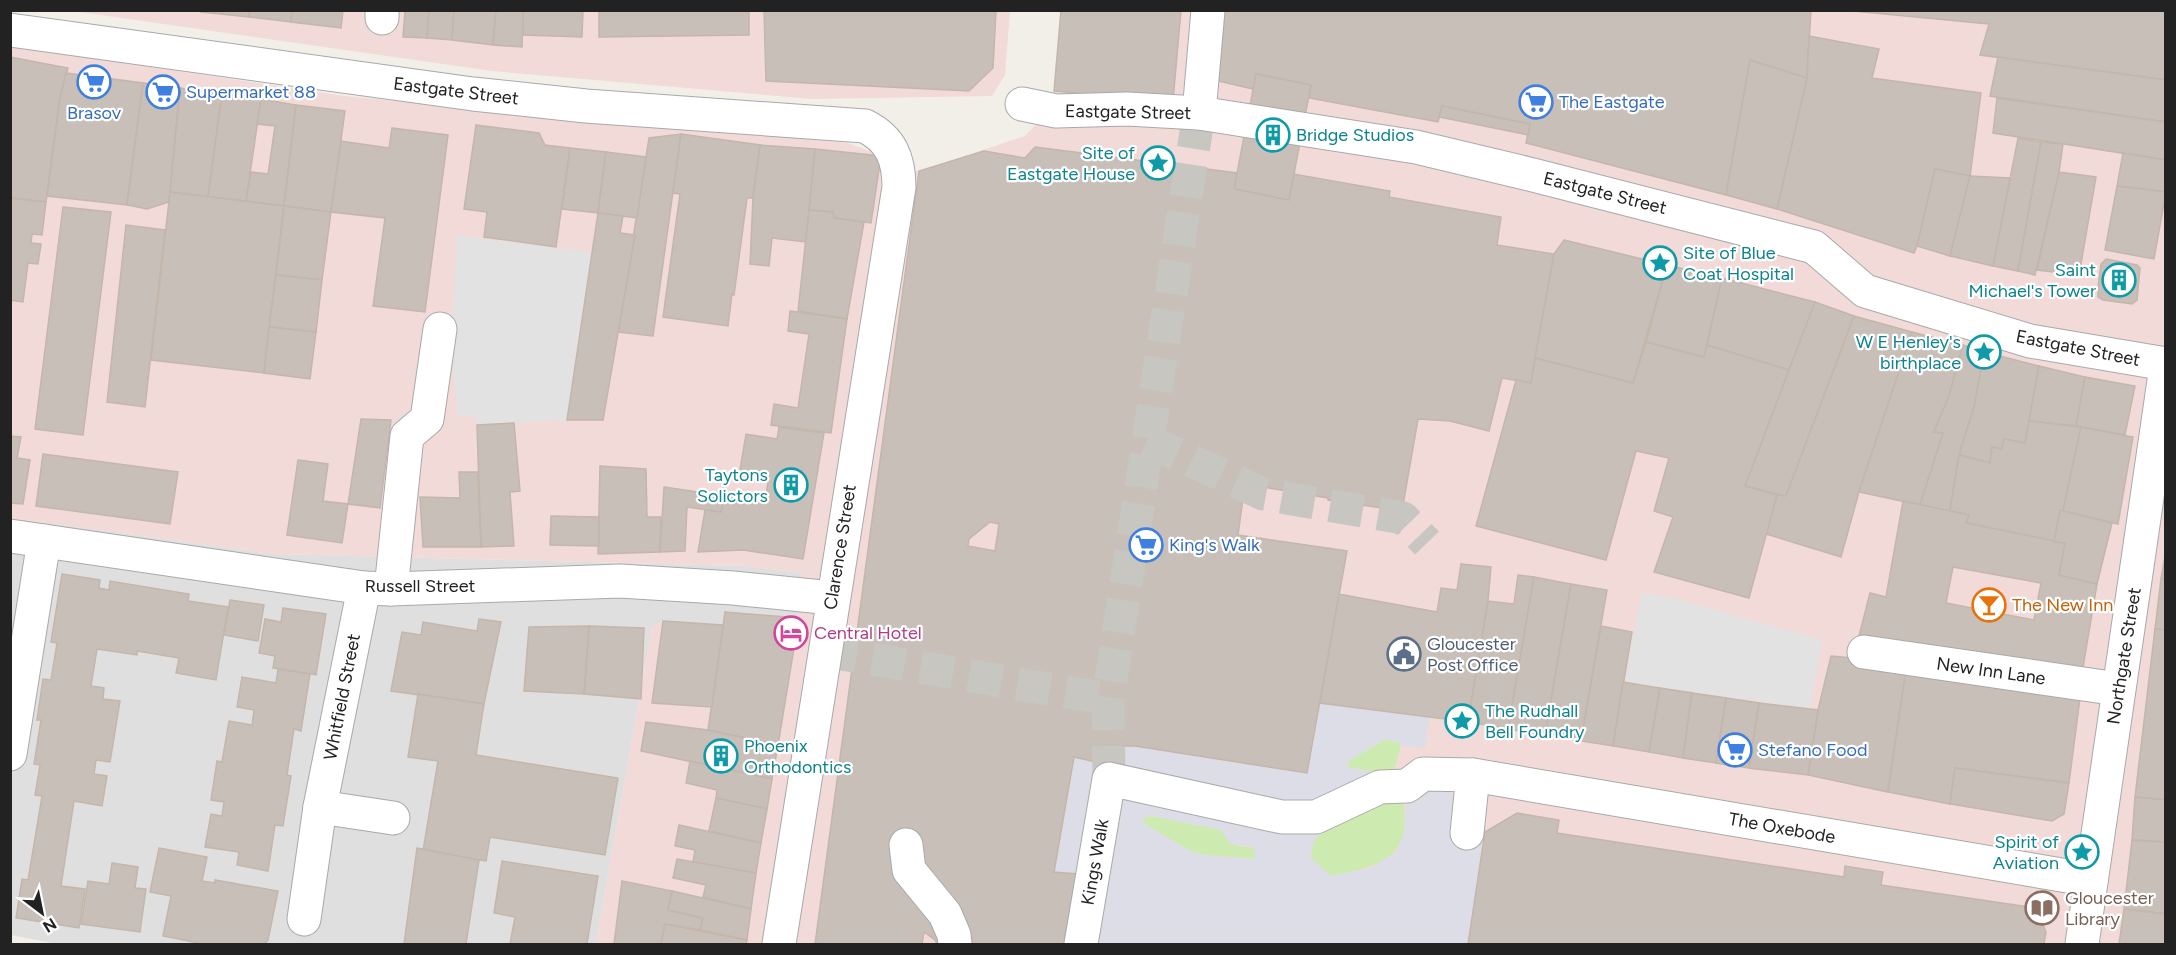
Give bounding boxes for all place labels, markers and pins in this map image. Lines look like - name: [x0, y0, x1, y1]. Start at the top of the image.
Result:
- supermarket icon: Brasov: [76, 64, 112, 100]
- supermarket icon: Supermarket 88: [145, 74, 181, 110]
- place label: Supermarket 88: [186, 81, 316, 103]
- supermarket icon: The Eastgate: [1518, 84, 1554, 120]
- place label: The Eastgate: [1559, 91, 1665, 113]
- place label: Brasov: [67, 102, 122, 124]
- building icon: Bridge Studios: [1255, 117, 1291, 153]
- place label: Bridge Studios: [1296, 124, 1414, 146]
- place label: Site of Eastgate House: [1007, 142, 1135, 185]
- place icon: Site of Eastgate House: [1140, 145, 1176, 181]
- place label: Site of Blue Coat Hospital: [1683, 242, 1794, 285]
- place icon: Site of Blue Coat Hospital: [1642, 245, 1678, 281]
- place label: Saint Michael's Tower: [1969, 259, 2096, 302]
- building icon: Saint Michael's Tower: [2101, 262, 2137, 298]
- place label: W E Henley's birthplace: [1856, 331, 1961, 374]
- place icon: W E Henley's birthplace: [1966, 334, 2002, 370]
- place label: Taytons Solictors: [697, 464, 768, 507]
- building icon: Taytons Solictors: [773, 467, 809, 503]
- supermarket icon: King's Walk: [1128, 527, 1164, 563]
- place label: King's Walk: [1169, 534, 1260, 556]
- bar icon: The New Inn: [1971, 587, 2007, 623]
- place label: The New Inn: [2012, 594, 2113, 616]
- hotel icon: Central Hotel: [773, 615, 809, 651]
- place label: Central Hotel: [814, 622, 922, 644]
- place label: Gloucester Post Office: [1427, 633, 1518, 676]
- public building icon: Gloucester Post Office: [1386, 636, 1422, 672]
- place label: The Rudhall Bell Foundry: [1485, 700, 1585, 743]
- place icon: The Rudhall Bell Foundry: [1444, 703, 1480, 739]
- supermarket icon: Stefano Food: [1717, 732, 1753, 768]
- place label: Phoenix Orthodontics: [744, 735, 851, 778]
- building icon: Phoenix Orthodontics: [703, 738, 739, 774]
- place label: Stefano Food: [1758, 739, 1867, 761]
- place label: Spirit of Aviation: [1993, 831, 2059, 874]
- place icon: Spirit of Aviation: [2064, 834, 2100, 870]
- place label: Gloucester Library: [2065, 887, 2154, 930]
- library icon: Gloucester Library: [2024, 890, 2060, 926]

